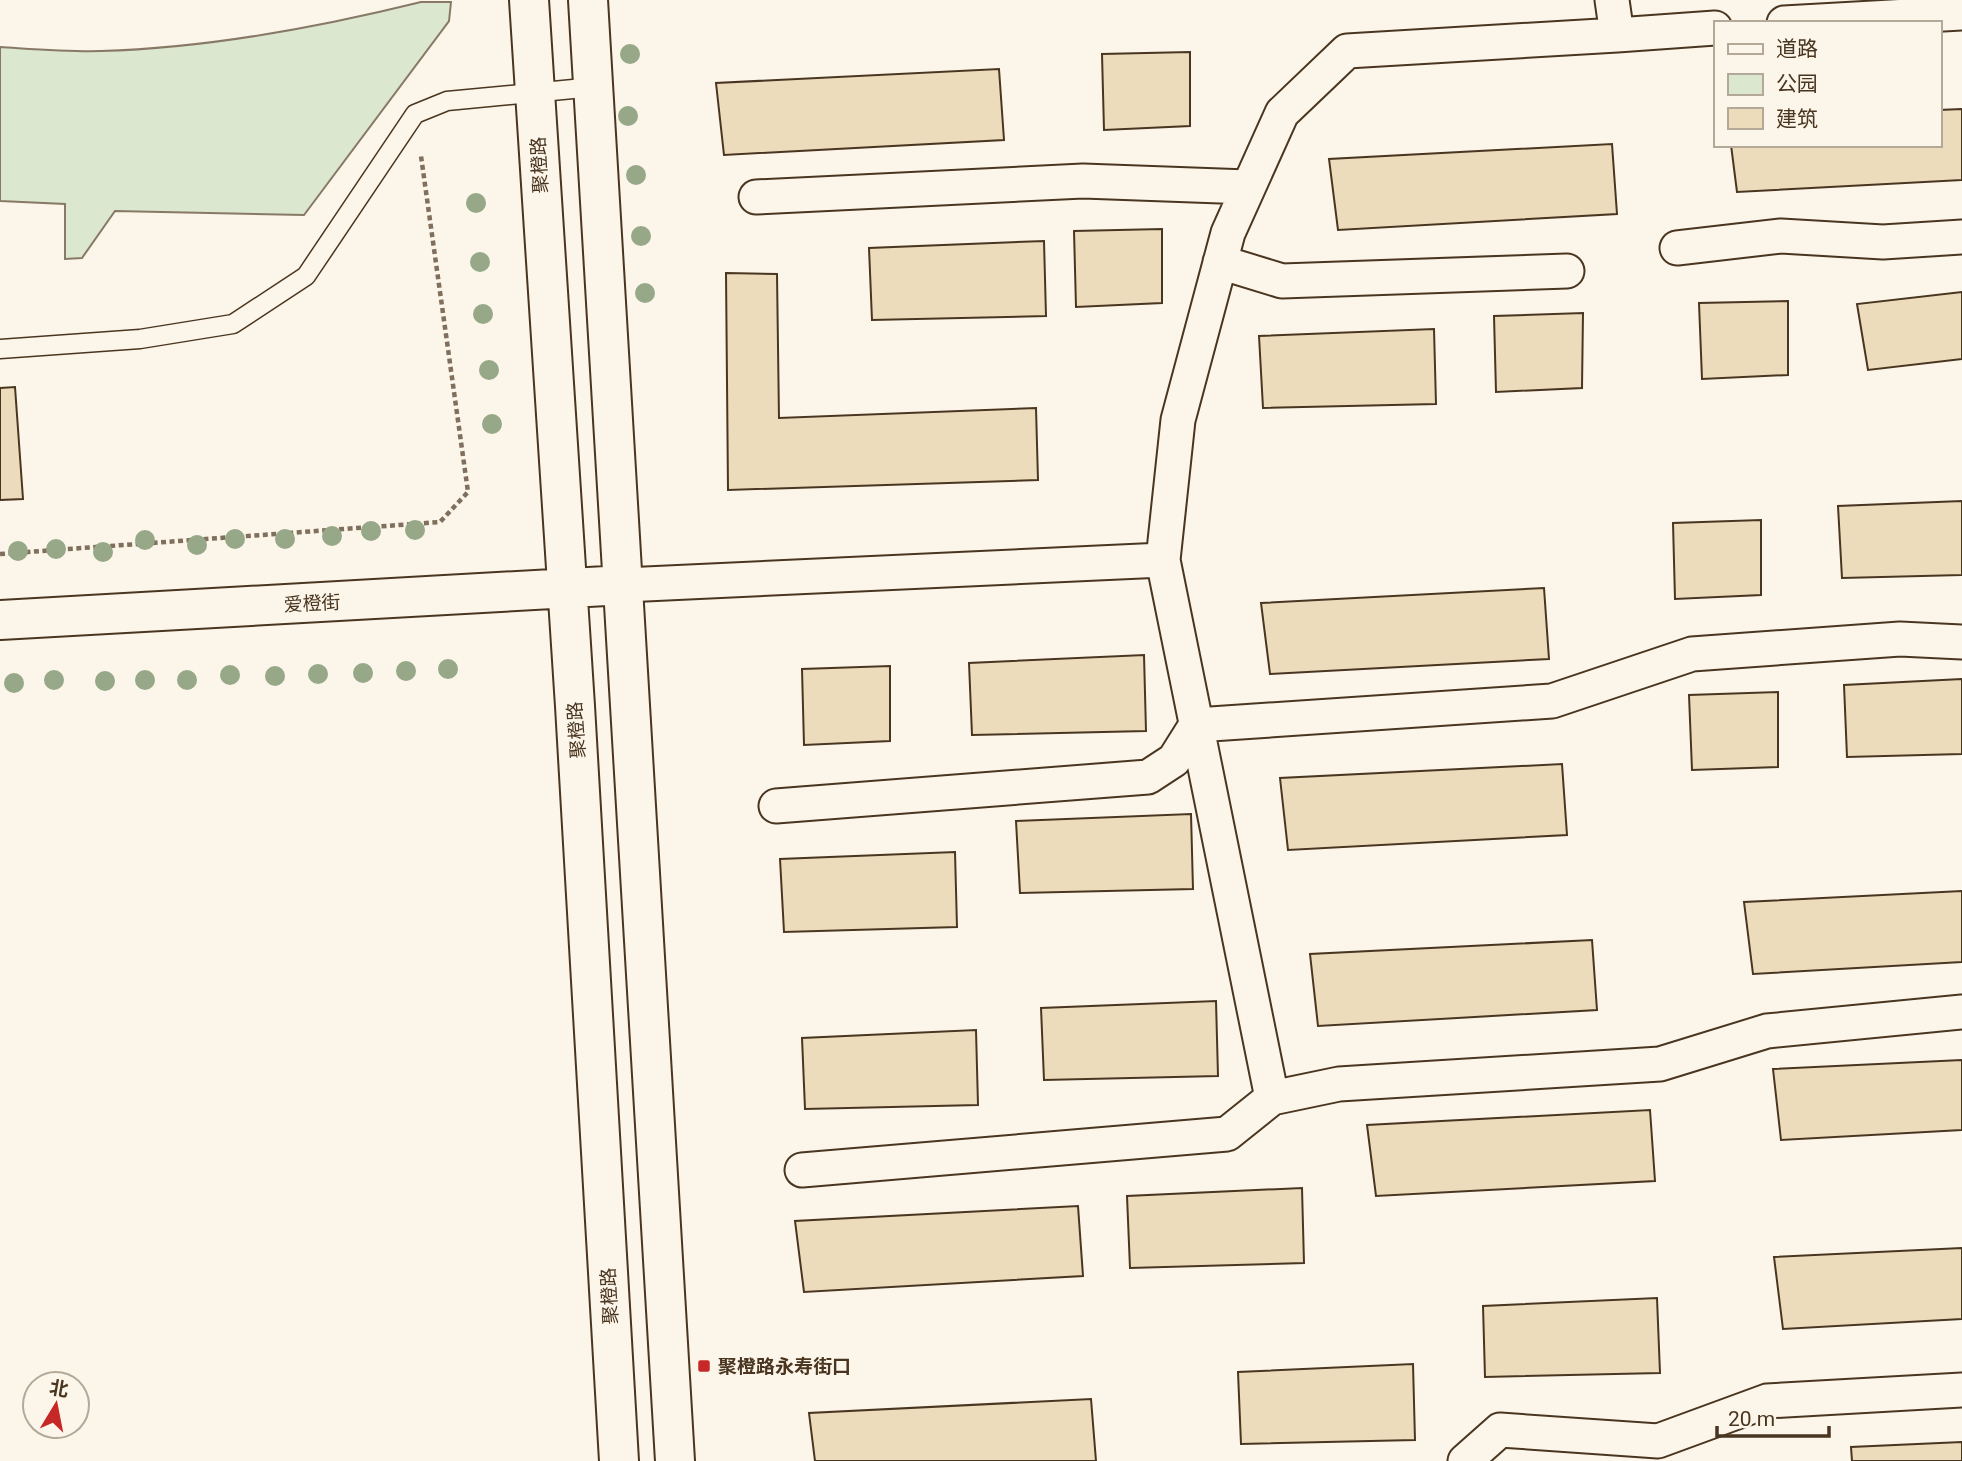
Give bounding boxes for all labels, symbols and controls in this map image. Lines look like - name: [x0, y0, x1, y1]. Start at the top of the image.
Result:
- legend: [1714, 21, 1941, 147]
- text: 道路: [1776, 37, 1818, 61]
- text: 公园: [1776, 72, 1818, 96]
- text: 建筑: [1776, 107, 1818, 131]
- street label: 聚橙路: [527, 136, 552, 194]
- street label: 爱橙街: [283, 591, 341, 616]
- street label: 聚橙路: [563, 701, 590, 759]
- street label: 聚橙路: [597, 1267, 622, 1325]
- place label: 聚橙路永寿街口: [718, 1355, 851, 1378]
- marker: 聚橙路永寿街口: [696, 1358, 712, 1374]
- north arrow: [21, 1370, 91, 1440]
- text: 北: [48, 1376, 70, 1402]
- scale bar: [1717, 1394, 1829, 1438]
- text: 20 m: [1728, 1407, 1775, 1431]

